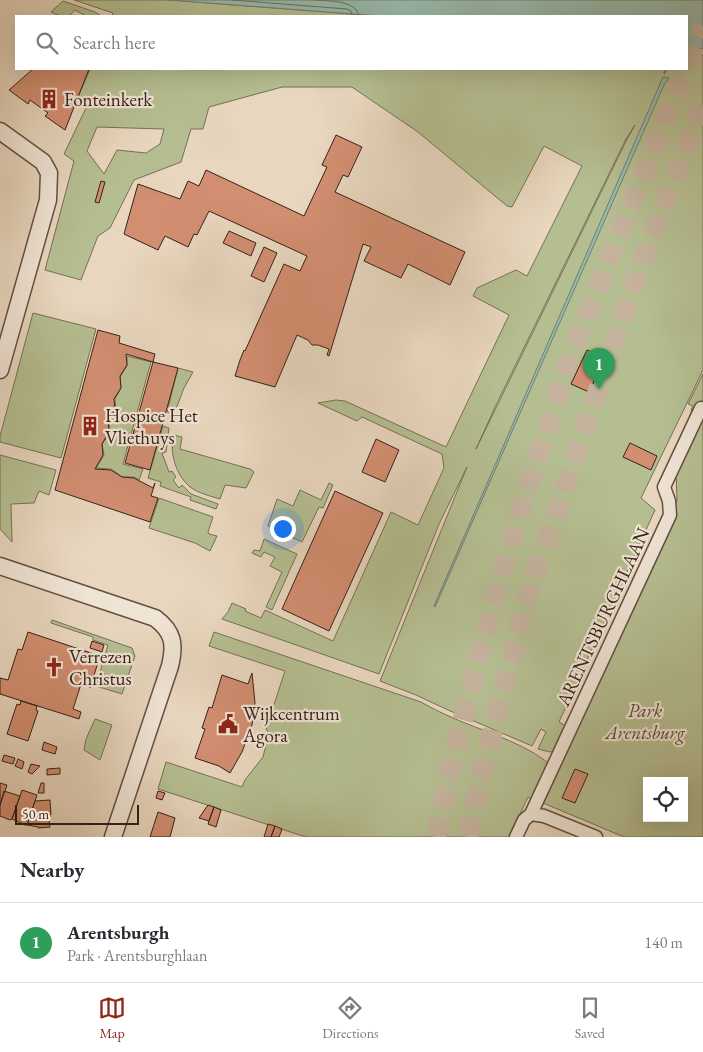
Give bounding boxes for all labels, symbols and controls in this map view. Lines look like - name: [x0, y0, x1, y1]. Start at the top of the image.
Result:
- search box: [15, 15, 688, 70]
- icon: search: [33, 29, 61, 57]
- text: Search here: [73, 30, 155, 55]
- place label: Fonteinkerk: [64, 87, 153, 112]
- building icon: Fonteinkerk: [38, 88, 60, 110]
- pin: 1: [583, 348, 615, 389]
- place label: Hospice Het Vliethuys: [105, 403, 198, 450]
- building icon: Hospice Het Vliethuys: [79, 415, 101, 437]
- your location: [270, 516, 296, 542]
- street label: ARENTSBURGHLAAN: [550, 524, 655, 711]
- place label: Verrezen Christus: [69, 644, 132, 691]
- church icon: Verrezen Christus: [43, 656, 65, 678]
- park label: Park Arentsburg: [603, 698, 686, 745]
- place label: Wijkcentrum Agora: [242, 701, 340, 748]
- public building icon: Wijkcentrum Agora: [217, 713, 239, 735]
- map controls: [643, 777, 688, 822]
- button: locate: [643, 777, 688, 822]
- scale bar: [15, 802, 139, 825]
- text: 50 m: [22, 805, 49, 823]
- text: Nearby: [20, 856, 84, 883]
- text: Arentsburgh: [67, 920, 169, 945]
- text: 1: [32, 932, 40, 953]
- text: 140 m: [644, 932, 683, 953]
- text: Park · Arentsburghlaan: [67, 945, 207, 966]
- tab: Map: [98, 994, 126, 1042]
- tab: Directions: [322, 994, 379, 1042]
- tab: Saved: [575, 994, 605, 1042]

